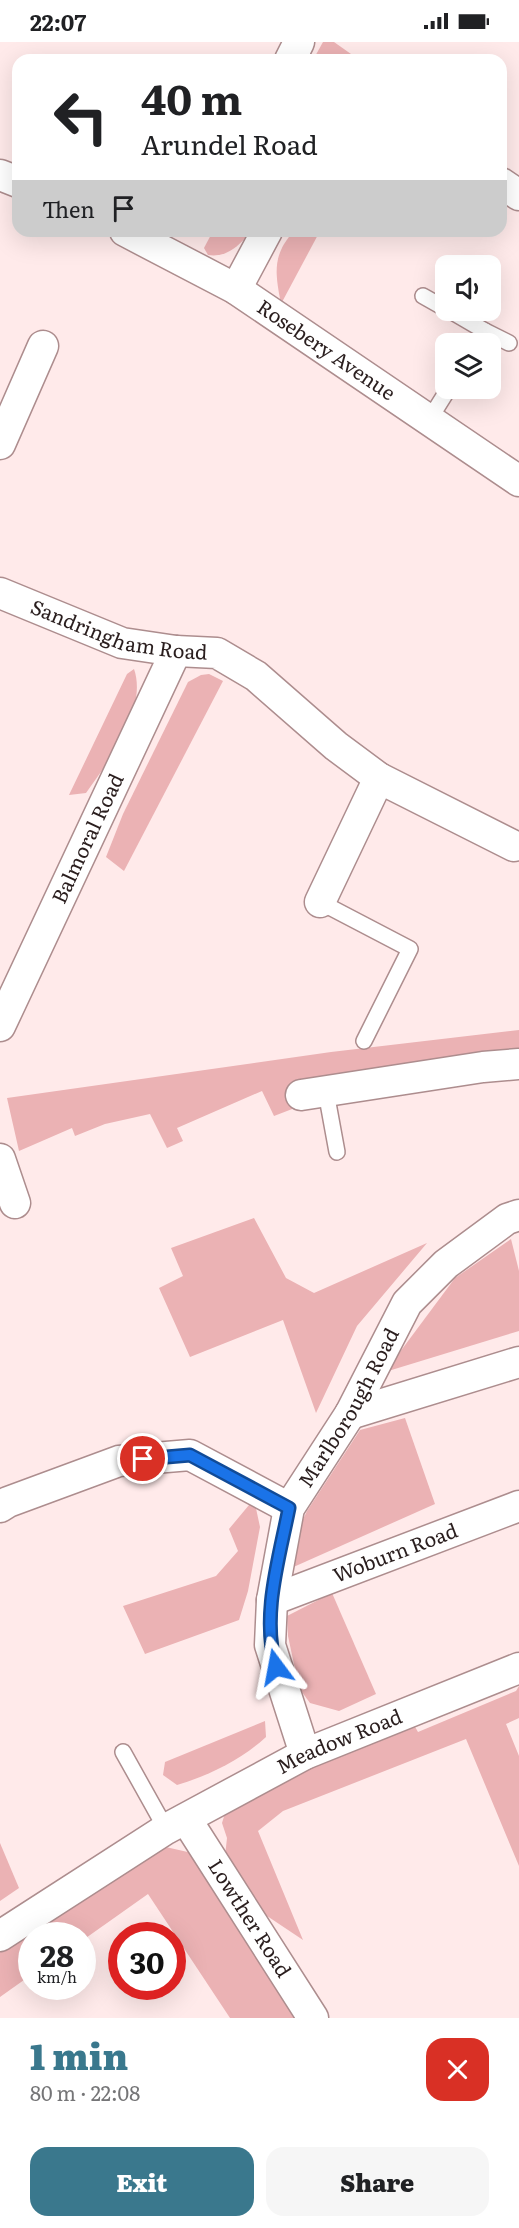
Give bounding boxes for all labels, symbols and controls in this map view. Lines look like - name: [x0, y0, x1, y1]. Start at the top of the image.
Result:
- text: 22:07: [30, 5, 86, 38]
- text: 40 m: [141, 66, 242, 128]
- icon: left: [42, 78, 120, 156]
- text: Arundel Road: [141, 123, 318, 163]
- text: Then: [42, 192, 95, 225]
- icon: arrive: [107, 192, 140, 225]
- map controls: [435, 255, 501, 399]
- button: sound: [435, 255, 501, 321]
- street label: Rosebery Avenue: [252, 291, 402, 406]
- button: layers: [435, 333, 501, 399]
- street label: Sandringham Road: [27, 590, 208, 666]
- street label: Balmoral Road: [43, 768, 130, 908]
- street label: Marlborough Road: [289, 1322, 405, 1493]
- pin: [117, 1433, 168, 1484]
- icon: arrive: [126, 1442, 159, 1475]
- street label: Woburn Road: [328, 1514, 461, 1589]
- position arrow: [244, 1635, 308, 1699]
- street label: Meadow Road: [270, 1700, 406, 1780]
- street label: Lowther Road: [202, 1852, 300, 1982]
- speed limit sign: 30: [108, 1922, 186, 2000]
- text: 28: [40, 1932, 74, 1976]
- text: km/h: [37, 1965, 77, 1988]
- text: 1 min: [30, 2028, 128, 2081]
- button: close: [426, 2038, 489, 2101]
- text: 80 m · 22:08: [30, 2077, 140, 2107]
- button: Exit: [30, 2147, 254, 2216]
- button: Share: [266, 2147, 489, 2216]

